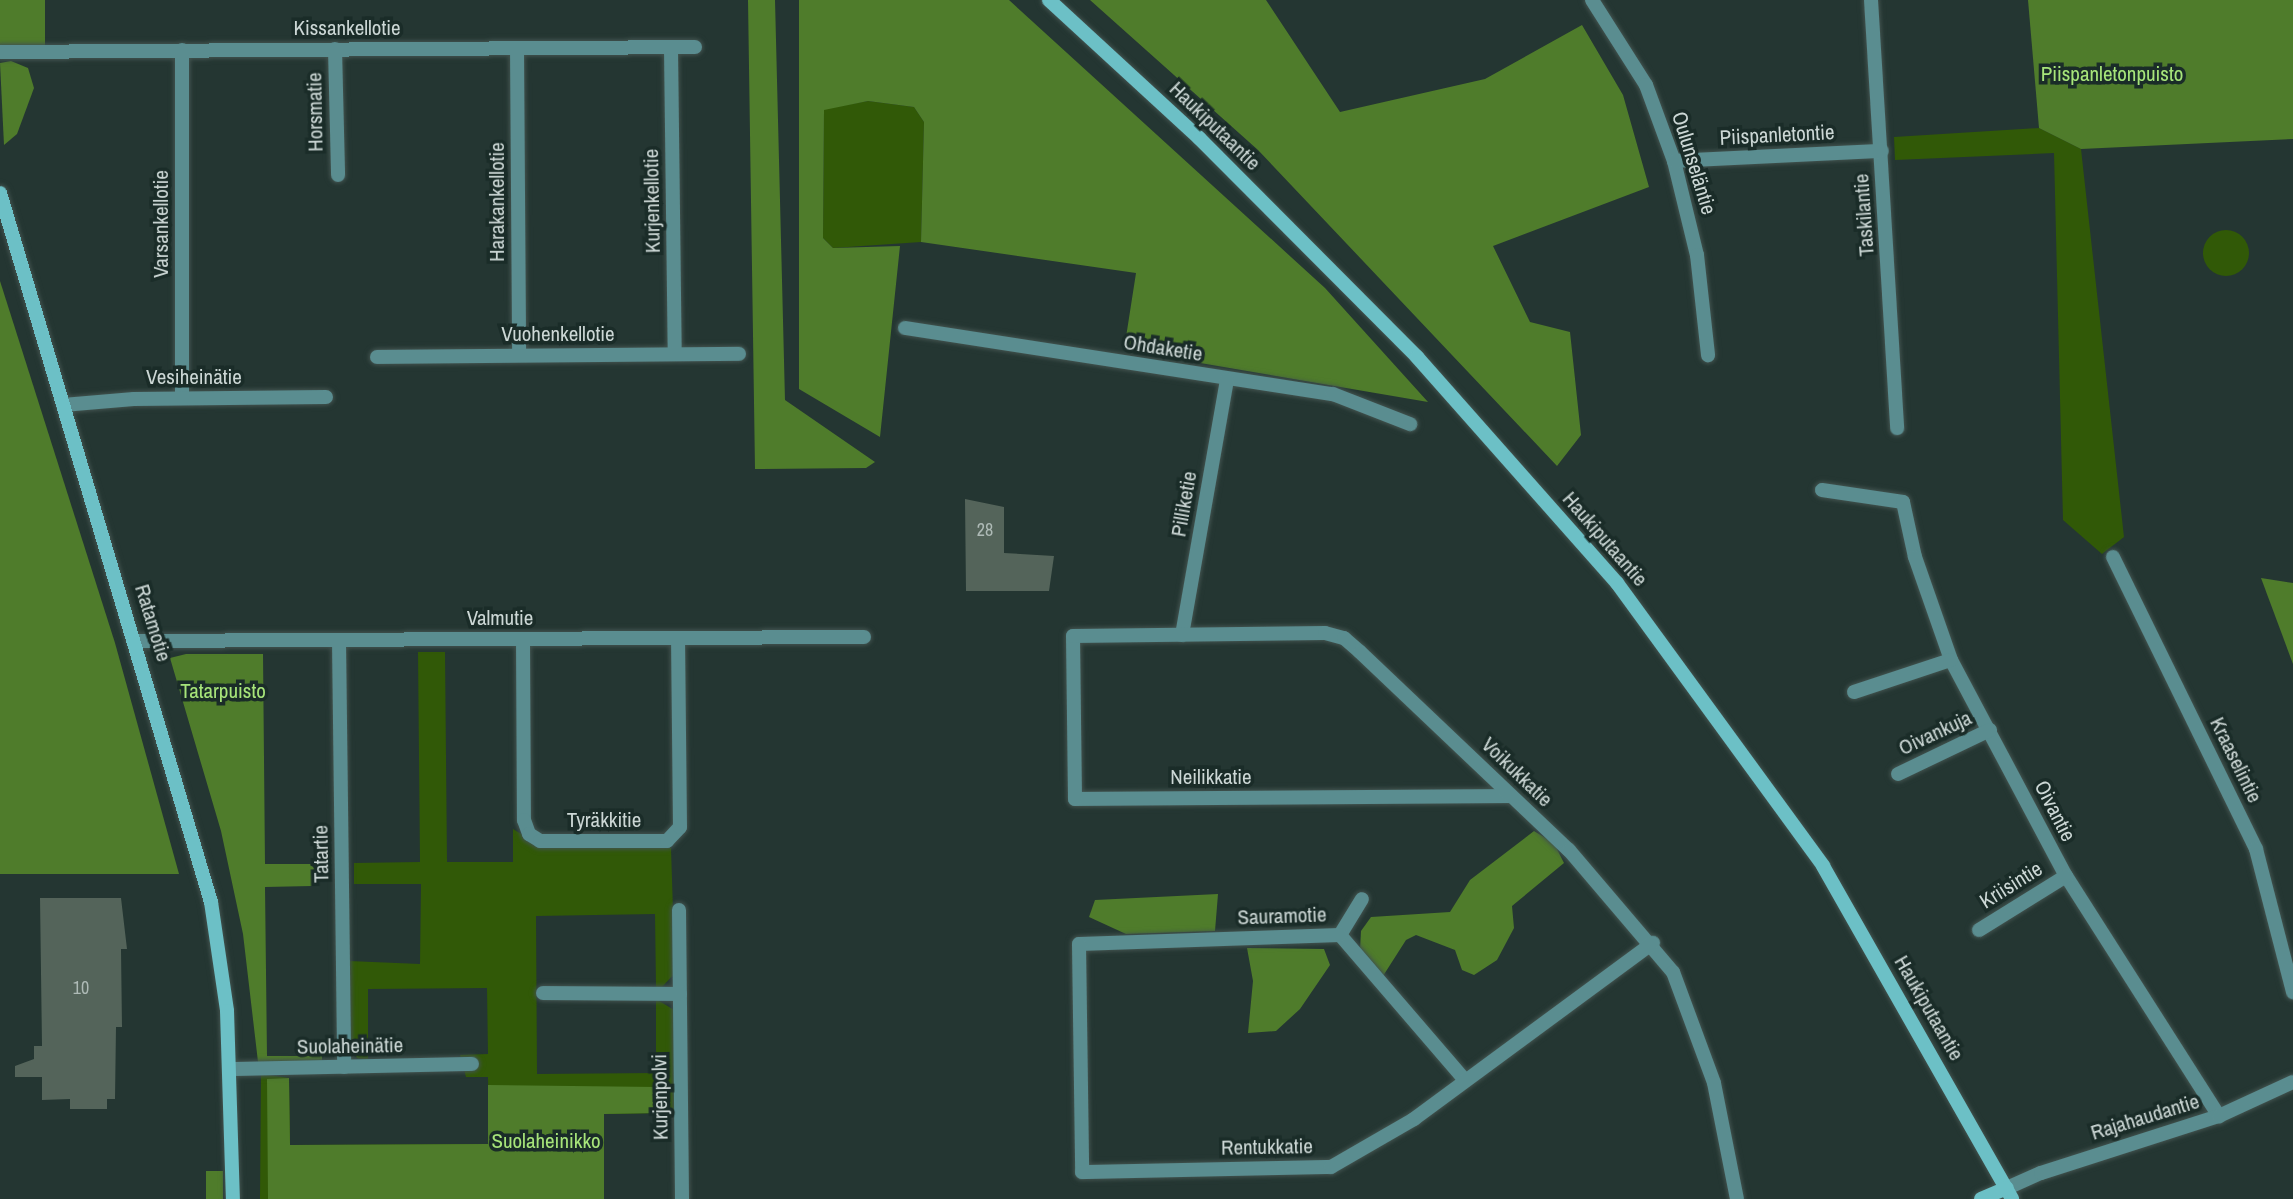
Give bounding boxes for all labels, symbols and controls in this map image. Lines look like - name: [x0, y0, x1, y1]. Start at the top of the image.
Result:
- street label: Kissankellotie: [293, 15, 401, 41]
- park label: Piispanletonpuisto: [2041, 61, 2183, 87]
- street label: Horsmatie: [302, 72, 328, 152]
- street label: Haukiputaantie: [1164, 76, 1266, 176]
- street label: Oulunseläntie: [1666, 109, 1722, 217]
- street label: Piispanletontie: [1719, 119, 1835, 151]
- street label: Harakankellotie: [484, 142, 510, 262]
- street label: Kurjenkellotie: [638, 149, 666, 253]
- street label: Varsankellotie: [148, 170, 174, 278]
- street label: Taskilantie: [1849, 173, 1879, 257]
- street label: Vuohenkellotie: [501, 321, 615, 347]
- street label: Ohdaketie: [1122, 329, 1204, 367]
- street label: Vesiheinätie: [146, 364, 242, 390]
- street label: Pilliketie: [1166, 469, 1202, 539]
- street label: Haukiputaantie: [1557, 487, 1653, 591]
- house number: 28: [977, 519, 993, 541]
- street label: Ratamotie: [129, 581, 177, 665]
- street label: Valmutie: [467, 605, 533, 631]
- park label: Tatarpuisto: [180, 678, 266, 704]
- street label: Oivankuja: [1895, 705, 1975, 761]
- street label: Kraaselintie: [2205, 713, 2267, 807]
- street label: Voikukkatie: [1476, 732, 1558, 812]
- street label: Neilikkatie: [1170, 764, 1252, 790]
- street label: Oivantie: [2029, 776, 2081, 846]
- street label: Tyräkkitie: [567, 807, 641, 833]
- street label: Tatartie: [308, 825, 334, 883]
- street label: Kriisintie: [1975, 856, 2047, 914]
- street label: Sauramotie: [1237, 902, 1327, 930]
- street label: Haukiputaantie: [1889, 951, 1969, 1065]
- house number: 10: [73, 977, 89, 999]
- street label: Suolaheinätie: [297, 1032, 403, 1060]
- street label: Kurjenpolvi: [647, 1054, 673, 1140]
- street label: Rajahaudantie: [2088, 1089, 2202, 1145]
- park label: Suolaheinikko: [491, 1128, 601, 1154]
- street label: Rentukkatie: [1221, 1134, 1313, 1160]

